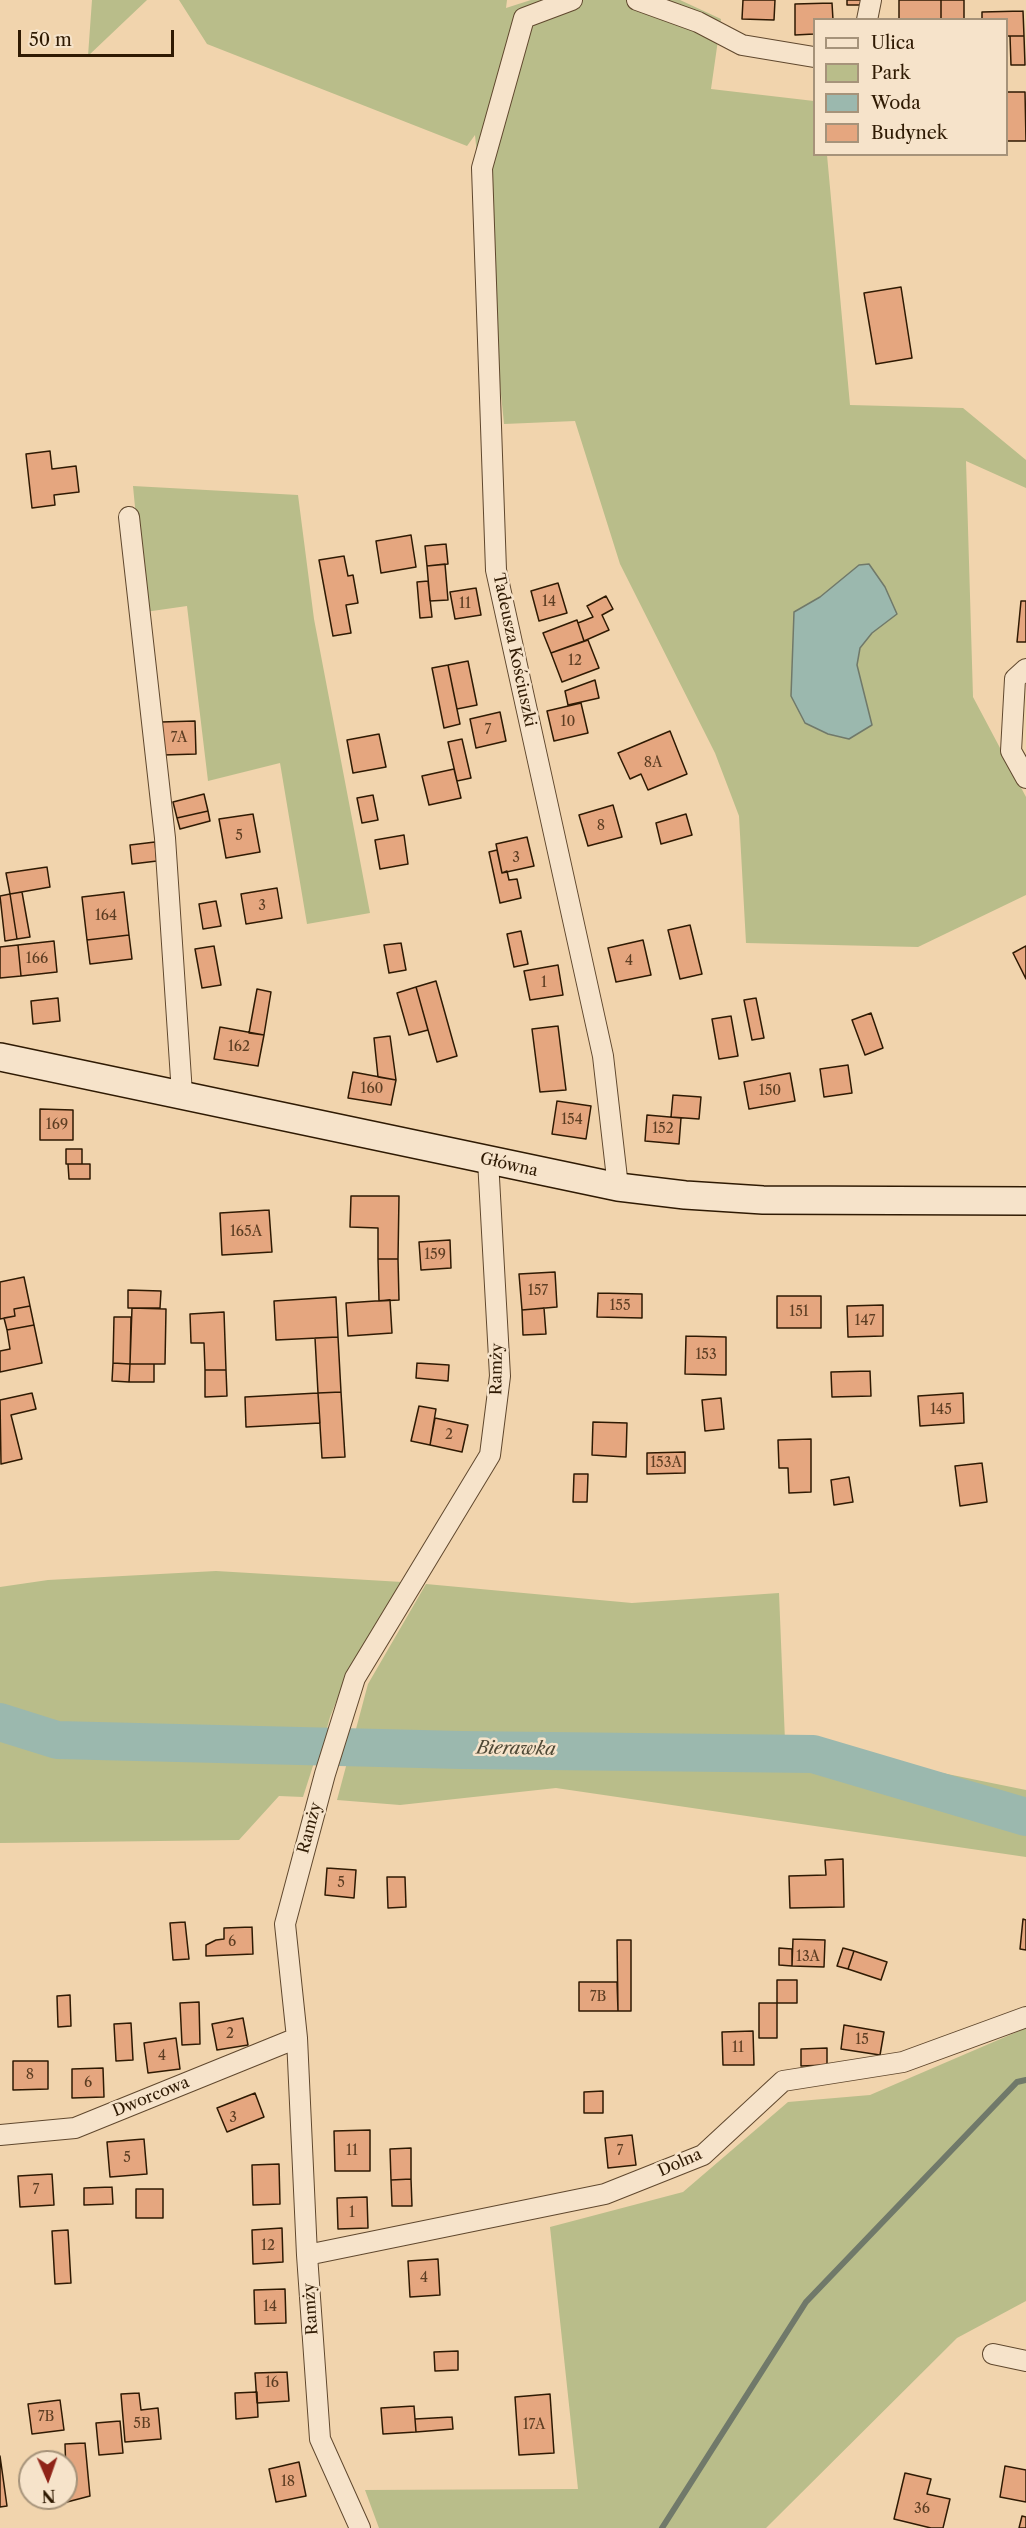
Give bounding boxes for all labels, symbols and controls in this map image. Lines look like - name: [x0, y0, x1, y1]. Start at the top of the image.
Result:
- scale bar: [21, 18, 177, 56]
- legend: [813, 18, 1008, 156]
- text: 50 m: [29, 29, 72, 51]
- text: Ulica: [871, 32, 915, 54]
- text: Park: [871, 62, 910, 84]
- text: Woda: [871, 92, 921, 114]
- text: Budynek: [871, 122, 947, 144]
- street label: Tadeusza Kościuszki: [488, 571, 540, 729]
- house number: 14: [542, 594, 556, 610]
- house number: 11: [459, 596, 471, 612]
- house number: 12: [568, 653, 582, 669]
- house number: 10: [561, 714, 575, 730]
- house number: 7: [485, 722, 491, 738]
- house number: 7A: [171, 730, 187, 746]
- house number: 8A: [644, 755, 662, 771]
- house number: 8: [597, 818, 605, 834]
- house number: 5: [235, 828, 243, 844]
- house number: 3: [512, 850, 520, 866]
- house number: 3: [258, 898, 266, 914]
- house number: 164: [95, 908, 117, 924]
- house number: 166: [26, 951, 48, 967]
- house number: 4: [625, 953, 633, 969]
- house number: 1: [541, 975, 547, 991]
- house number: 162: [228, 1039, 250, 1055]
- house number: 160: [361, 1081, 383, 1097]
- house number: 150: [759, 1083, 781, 1099]
- house number: 154: [561, 1112, 583, 1128]
- house number: 169: [46, 1117, 68, 1133]
- house number: 152: [652, 1121, 674, 1137]
- street label: Główna: [478, 1149, 540, 1181]
- house number: 165A: [230, 1224, 262, 1240]
- house number: 159: [424, 1247, 446, 1263]
- house number: 157: [528, 1283, 548, 1299]
- house number: 155: [609, 1298, 631, 1314]
- house number: 151: [789, 1304, 809, 1320]
- house number: 147: [855, 1313, 875, 1329]
- street label: Ramży: [487, 1343, 507, 1395]
- house number: 153: [695, 1347, 717, 1363]
- house number: 145: [930, 1402, 952, 1418]
- house number: 2: [445, 1427, 453, 1443]
- house number: 153A: [650, 1455, 682, 1471]
- water label: Bierawka: [476, 1738, 556, 1760]
- street label: Ramży: [294, 1800, 326, 1856]
- house number: 5: [337, 1875, 345, 1891]
- house number: 6: [228, 1934, 236, 1950]
- house number: 13A: [796, 1949, 820, 1965]
- house number: 7B: [590, 1989, 606, 2005]
- house number: 2: [226, 2026, 234, 2042]
- house number: 15: [855, 2032, 869, 2048]
- house number: 11: [732, 2040, 744, 2056]
- house number: 4: [158, 2048, 166, 2064]
- house number: 8: [26, 2067, 34, 2083]
- street label: Dworcowa: [110, 2073, 192, 2121]
- house number: 6: [84, 2075, 92, 2091]
- house number: 3: [229, 2110, 237, 2126]
- house number: 11: [346, 2143, 358, 2159]
- house number: 7: [617, 2143, 623, 2159]
- street label: Dolna: [655, 2145, 705, 2181]
- house number: 5: [123, 2150, 131, 2166]
- house number: 7: [33, 2182, 39, 2198]
- house number: 1: [349, 2205, 355, 2221]
- house number: 12: [261, 2238, 275, 2254]
- house number: 4: [420, 2270, 428, 2286]
- street label: Ramży: [300, 2282, 322, 2336]
- house number: 14: [263, 2299, 277, 2315]
- house number: 16: [265, 2375, 279, 2391]
- house number: 7B: [38, 2409, 54, 2425]
- house number: 5B: [133, 2416, 151, 2432]
- house number: 17A: [523, 2417, 545, 2433]
- north arrow: [18, 2450, 78, 2510]
- house number: 18: [281, 2474, 295, 2490]
- text: N: [41, 2486, 56, 2506]
- house number: 36: [914, 2501, 930, 2517]

